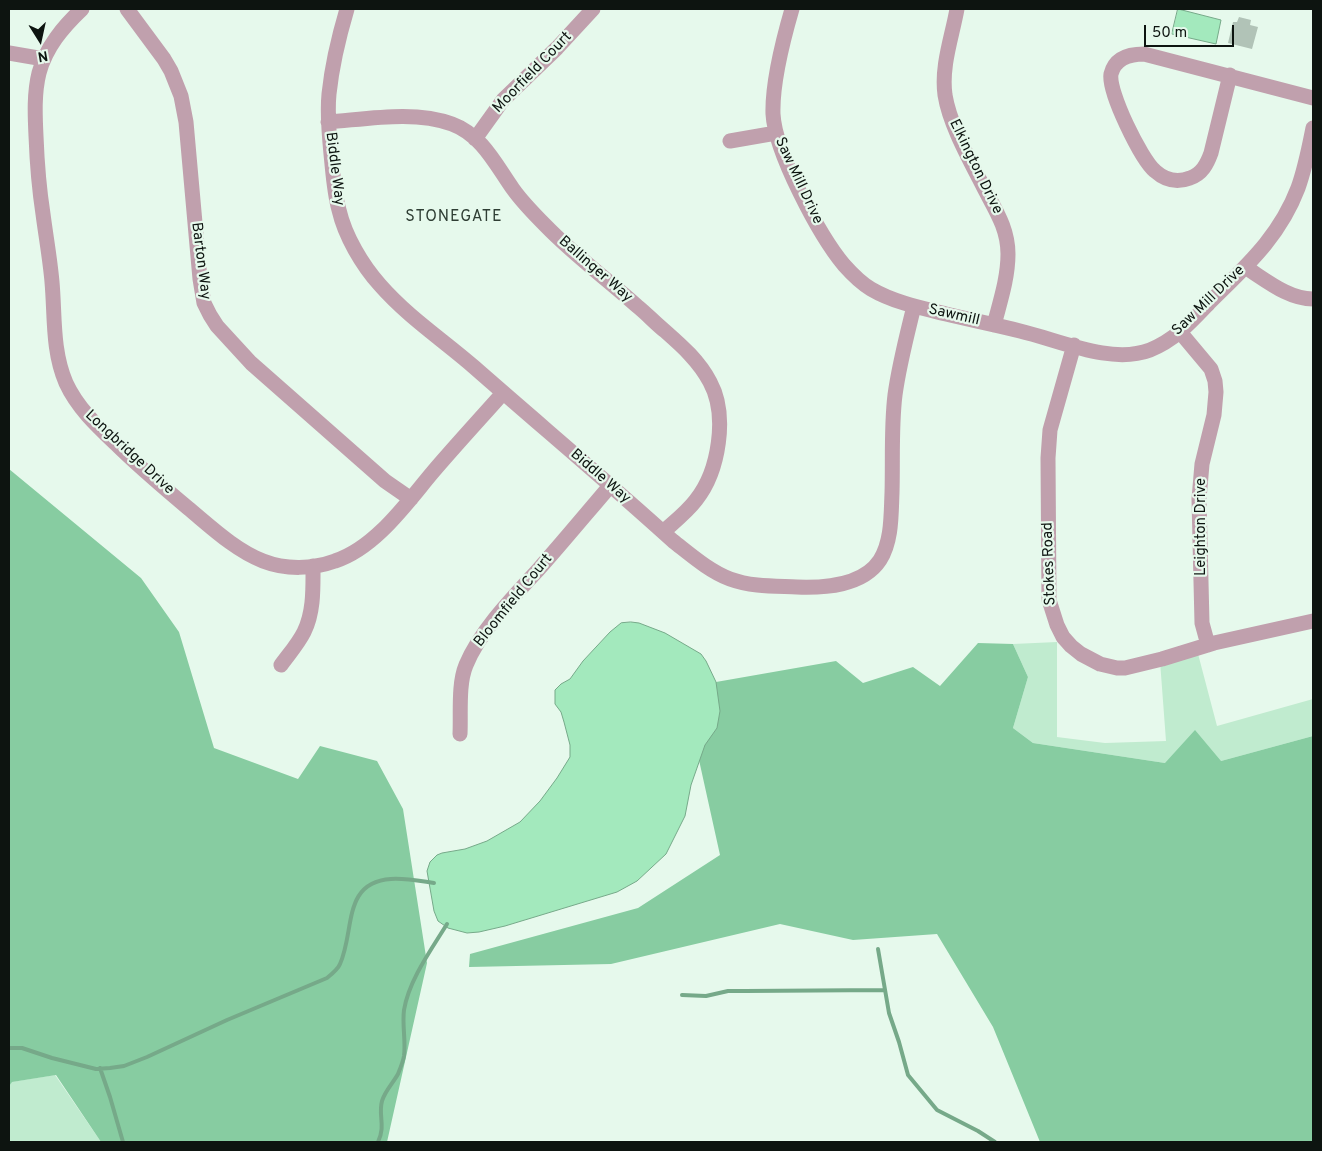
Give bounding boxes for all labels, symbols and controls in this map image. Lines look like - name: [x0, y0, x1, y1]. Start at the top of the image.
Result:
- north arrow: [15, 15, 65, 65]
- scale bar: [1147, 15, 1237, 47]
- text: 50 m: [1152, 24, 1187, 43]
- street label: Moorfield Court: [490, 29, 576, 117]
- text: N: [36, 46, 49, 65]
- street label: Elkington Drive: [944, 117, 1006, 217]
- street label: Biddle Way: [321, 131, 347, 207]
- street label: Saw Mill Drive: [770, 135, 826, 227]
- district label: STONEGATE: [404, 208, 504, 228]
- street label: Barton Way: [186, 221, 214, 301]
- street label: Ballinger Way: [554, 233, 636, 307]
- street label: Saw Mill Drive: [1169, 262, 1249, 340]
- street label: Sawmill: [927, 301, 981, 331]
- street label: Longbridge Drive: [81, 407, 177, 499]
- street label: Biddle Way: [566, 446, 634, 508]
- street label: Leighton Drive: [1193, 478, 1211, 576]
- street label: Stokes Road: [1040, 522, 1060, 606]
- street label: Bloomfield Court: [471, 551, 557, 651]

